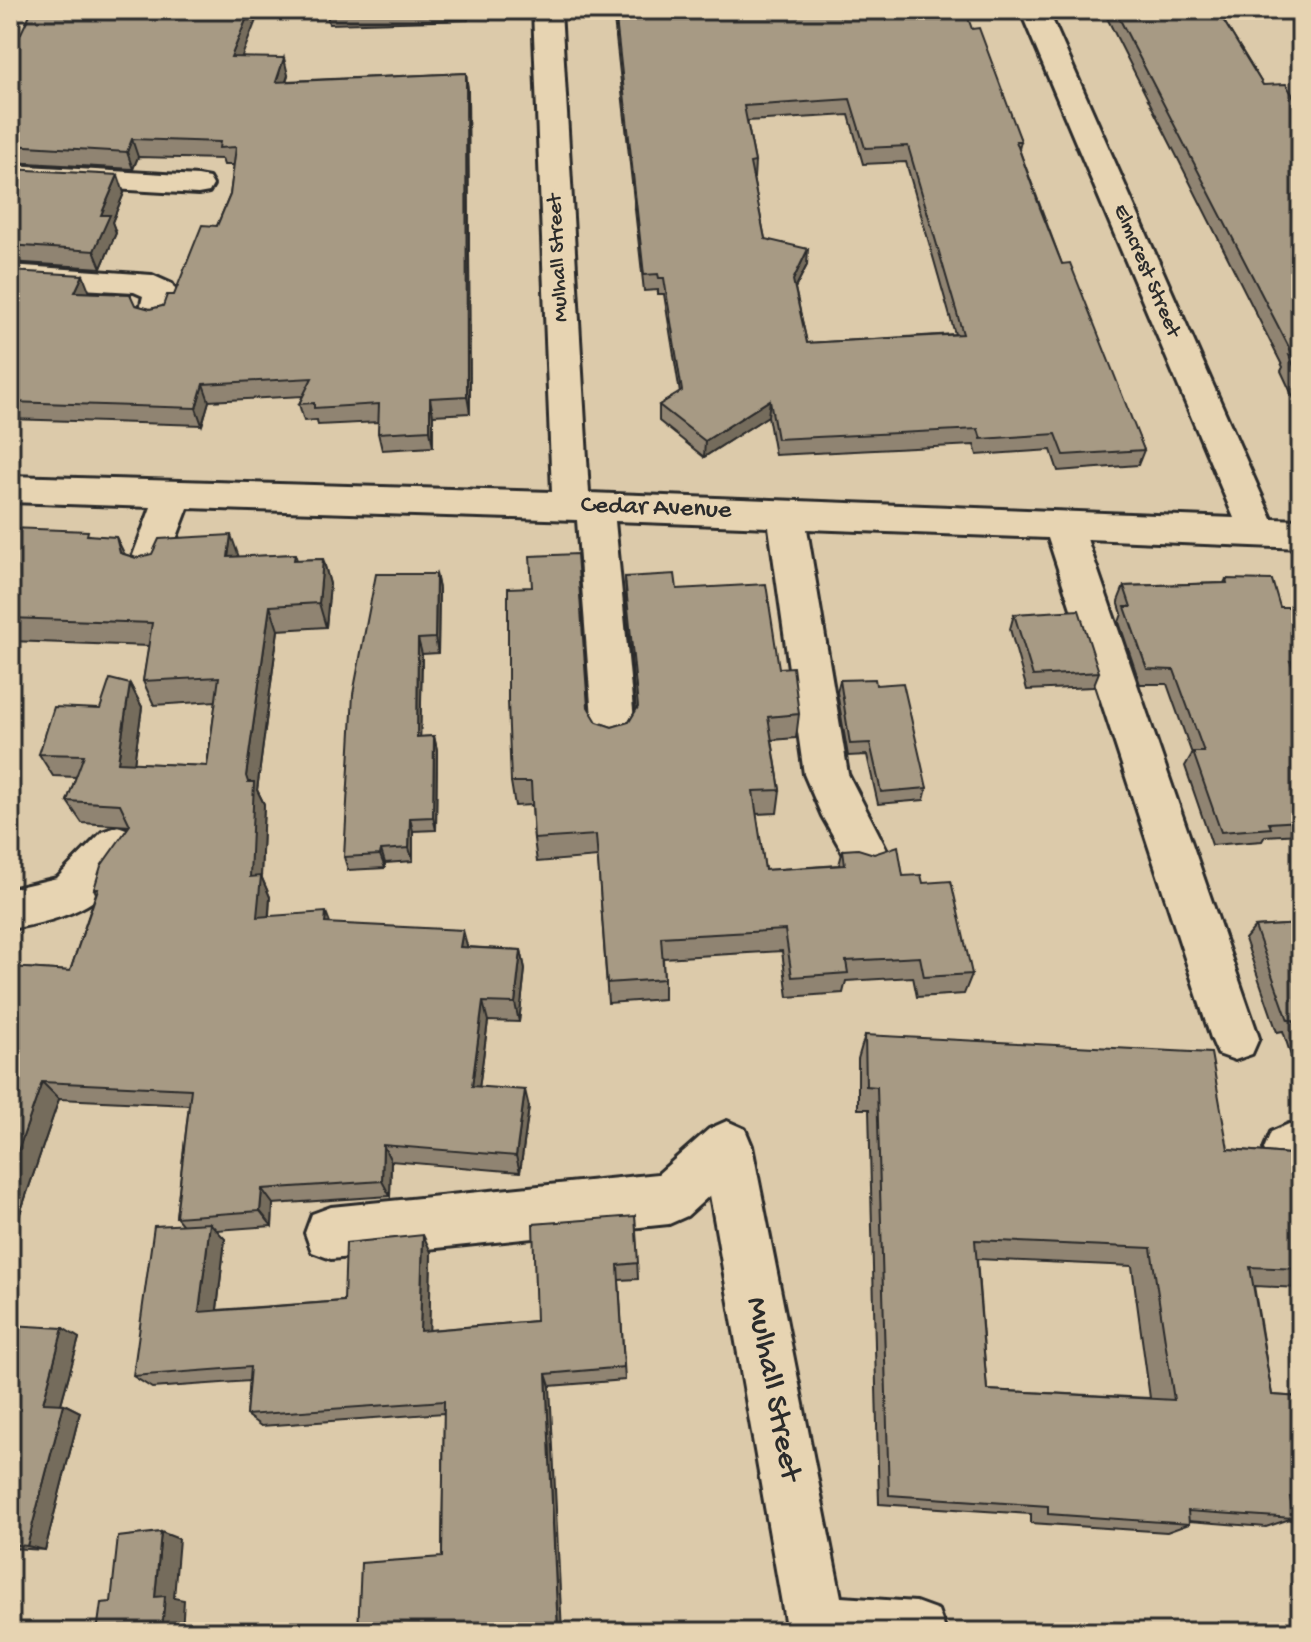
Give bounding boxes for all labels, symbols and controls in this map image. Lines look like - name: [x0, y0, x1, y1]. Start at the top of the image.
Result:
- street label: Mulhall Street: [543, 191, 575, 323]
- street label: Elmcrest Street: [1106, 201, 1186, 343]
- street label: Cedar Avenue: [580, 491, 732, 527]
- street label: Mulhall Street: [736, 1294, 809, 1487]

